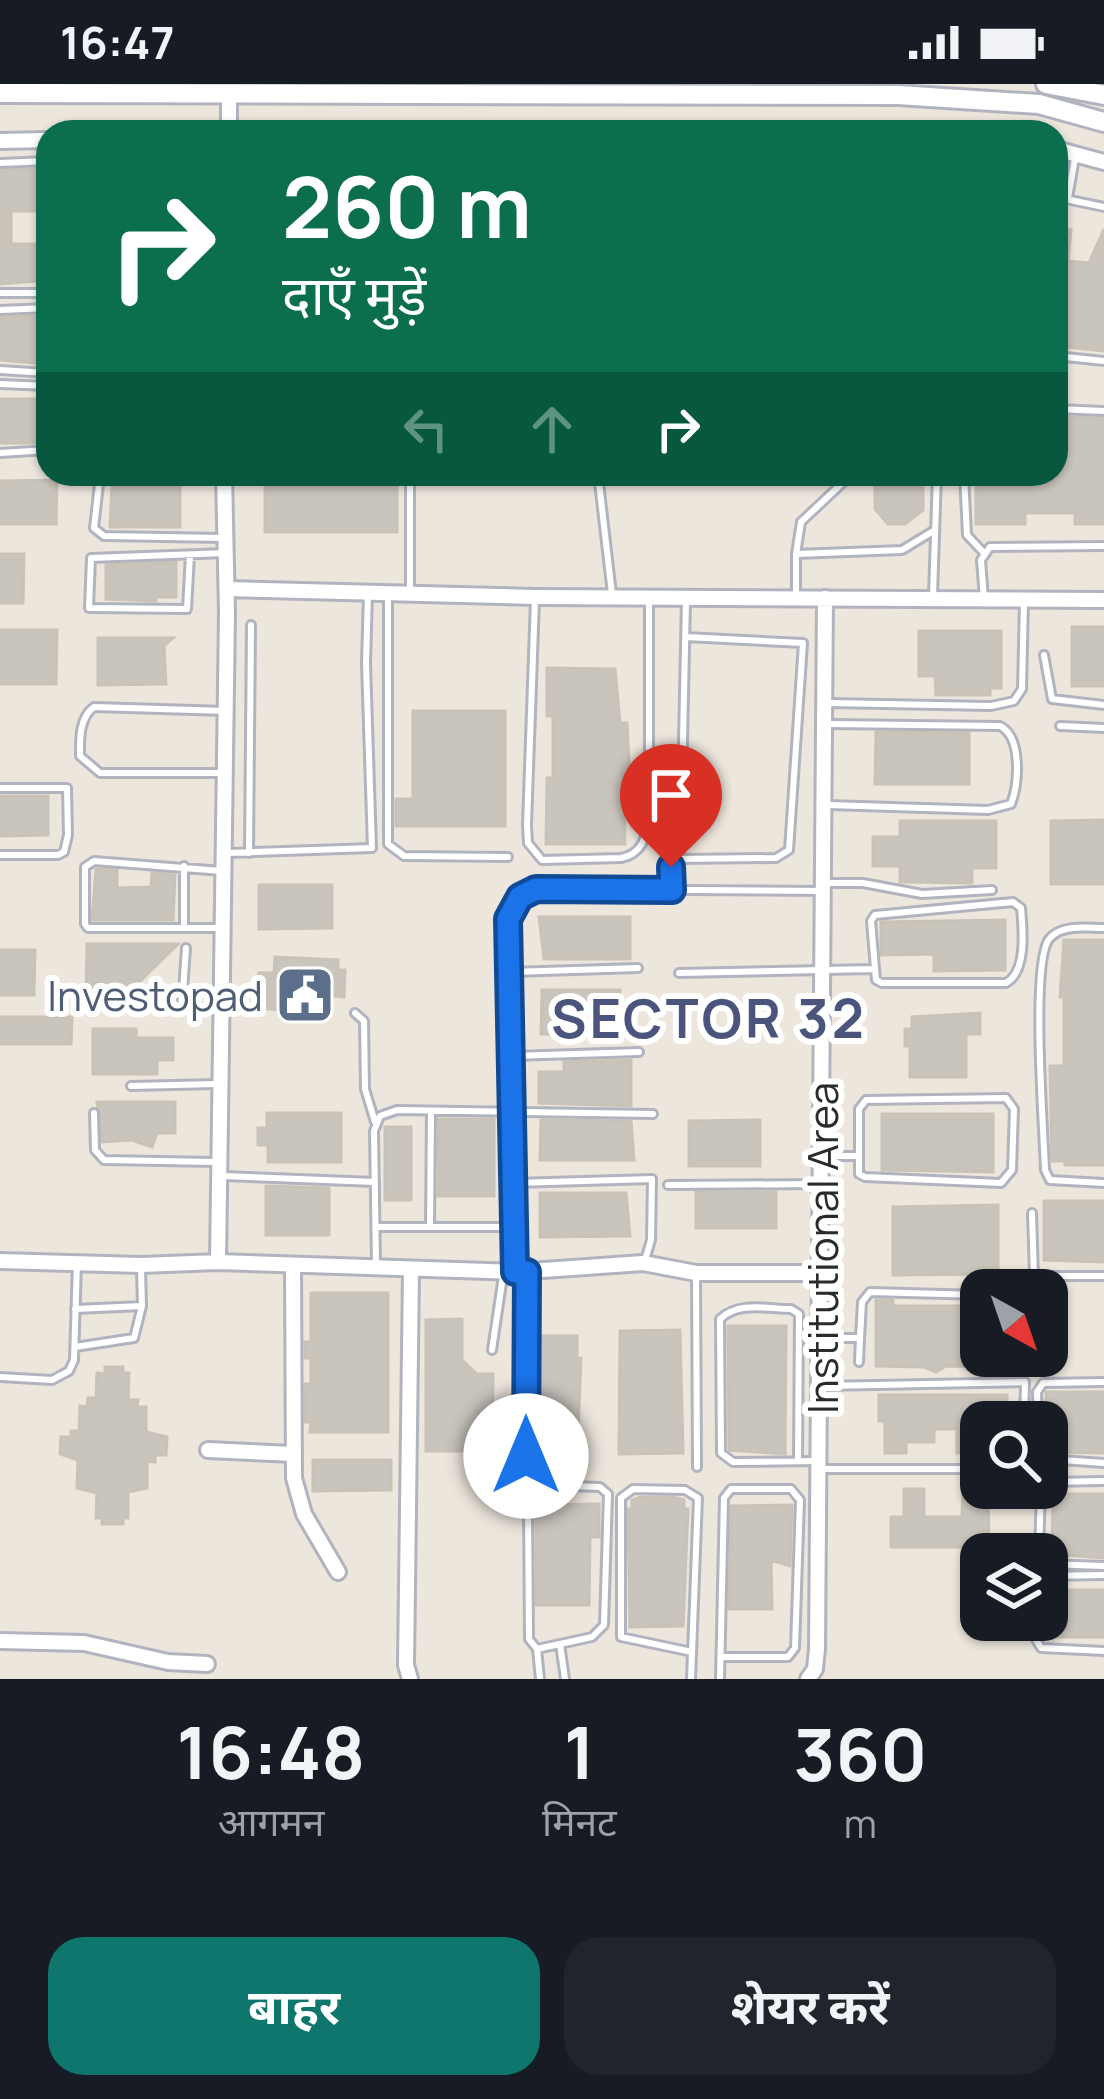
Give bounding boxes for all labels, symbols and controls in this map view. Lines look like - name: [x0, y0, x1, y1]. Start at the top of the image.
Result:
- text: 16:47: [60, 11, 174, 73]
- text: 260 m: [282, 148, 532, 263]
- icon: right: [84, 168, 240, 324]
- text: दाएँ मुड़ें: [282, 257, 427, 331]
- icon: left: [393, 396, 459, 462]
- icon: ahead: [519, 396, 585, 462]
- icon: right: [645, 396, 711, 462]
- pin: [620, 744, 722, 867]
- icon: arrive: [638, 762, 704, 828]
- public building icon: Investopad: [274, 964, 336, 1026]
- place label: Investopad: [47, 966, 263, 1024]
- district label: SECTOR 32: [551, 980, 867, 1054]
- street label: Institutional Area: [793, 1082, 851, 1414]
- north arrow: [960, 1269, 1068, 1377]
- map controls: [960, 1269, 1068, 1641]
- position arrow: [463, 1393, 589, 1519]
- button: search: [960, 1401, 1068, 1509]
- button: layers: [960, 1533, 1068, 1641]
- text: 16:48: [177, 1702, 365, 1801]
- text: 1: [564, 1702, 595, 1801]
- text: 360: [793, 1704, 927, 1803]
- text: आगमन: [218, 1794, 324, 1848]
- text: मिनट: [542, 1794, 617, 1848]
- text: m: [844, 1796, 877, 1850]
- button: बाहर: [48, 1937, 540, 2075]
- button: शेयर करें: [564, 1937, 1056, 2075]

